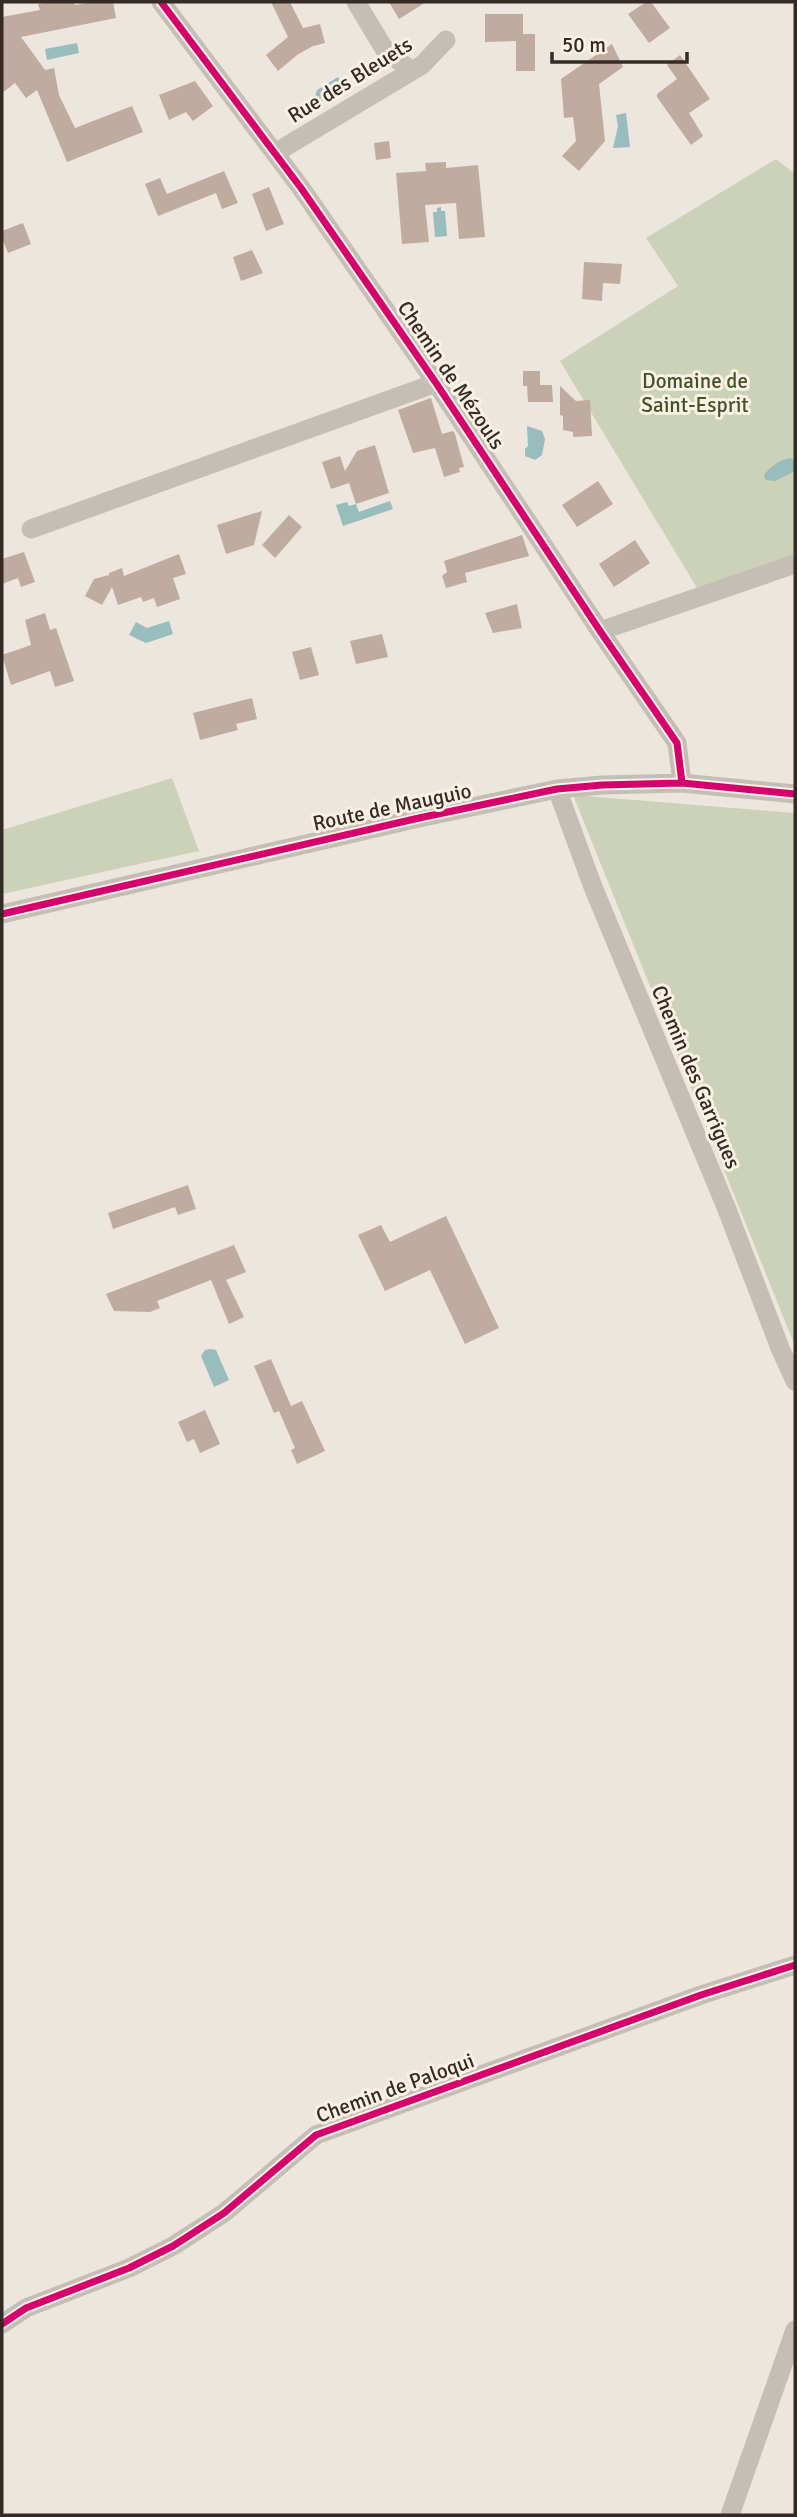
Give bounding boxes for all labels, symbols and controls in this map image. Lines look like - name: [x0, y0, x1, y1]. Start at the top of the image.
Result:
- scale bar: [552, 21, 687, 65]
- street label: Rue des Bleuets: [283, 31, 417, 129]
- text: 50 m: [562, 32, 606, 58]
- street label: Chemin de Mézouls: [392, 296, 510, 454]
- park label: Domaine de Saint-Esprit: [641, 368, 749, 418]
- street label: Route de Mauguio: [310, 777, 474, 837]
- street label: Chemin des Garrigues: [646, 982, 746, 1172]
- street label: Chemin de Paloqui: [312, 2047, 478, 2129]

